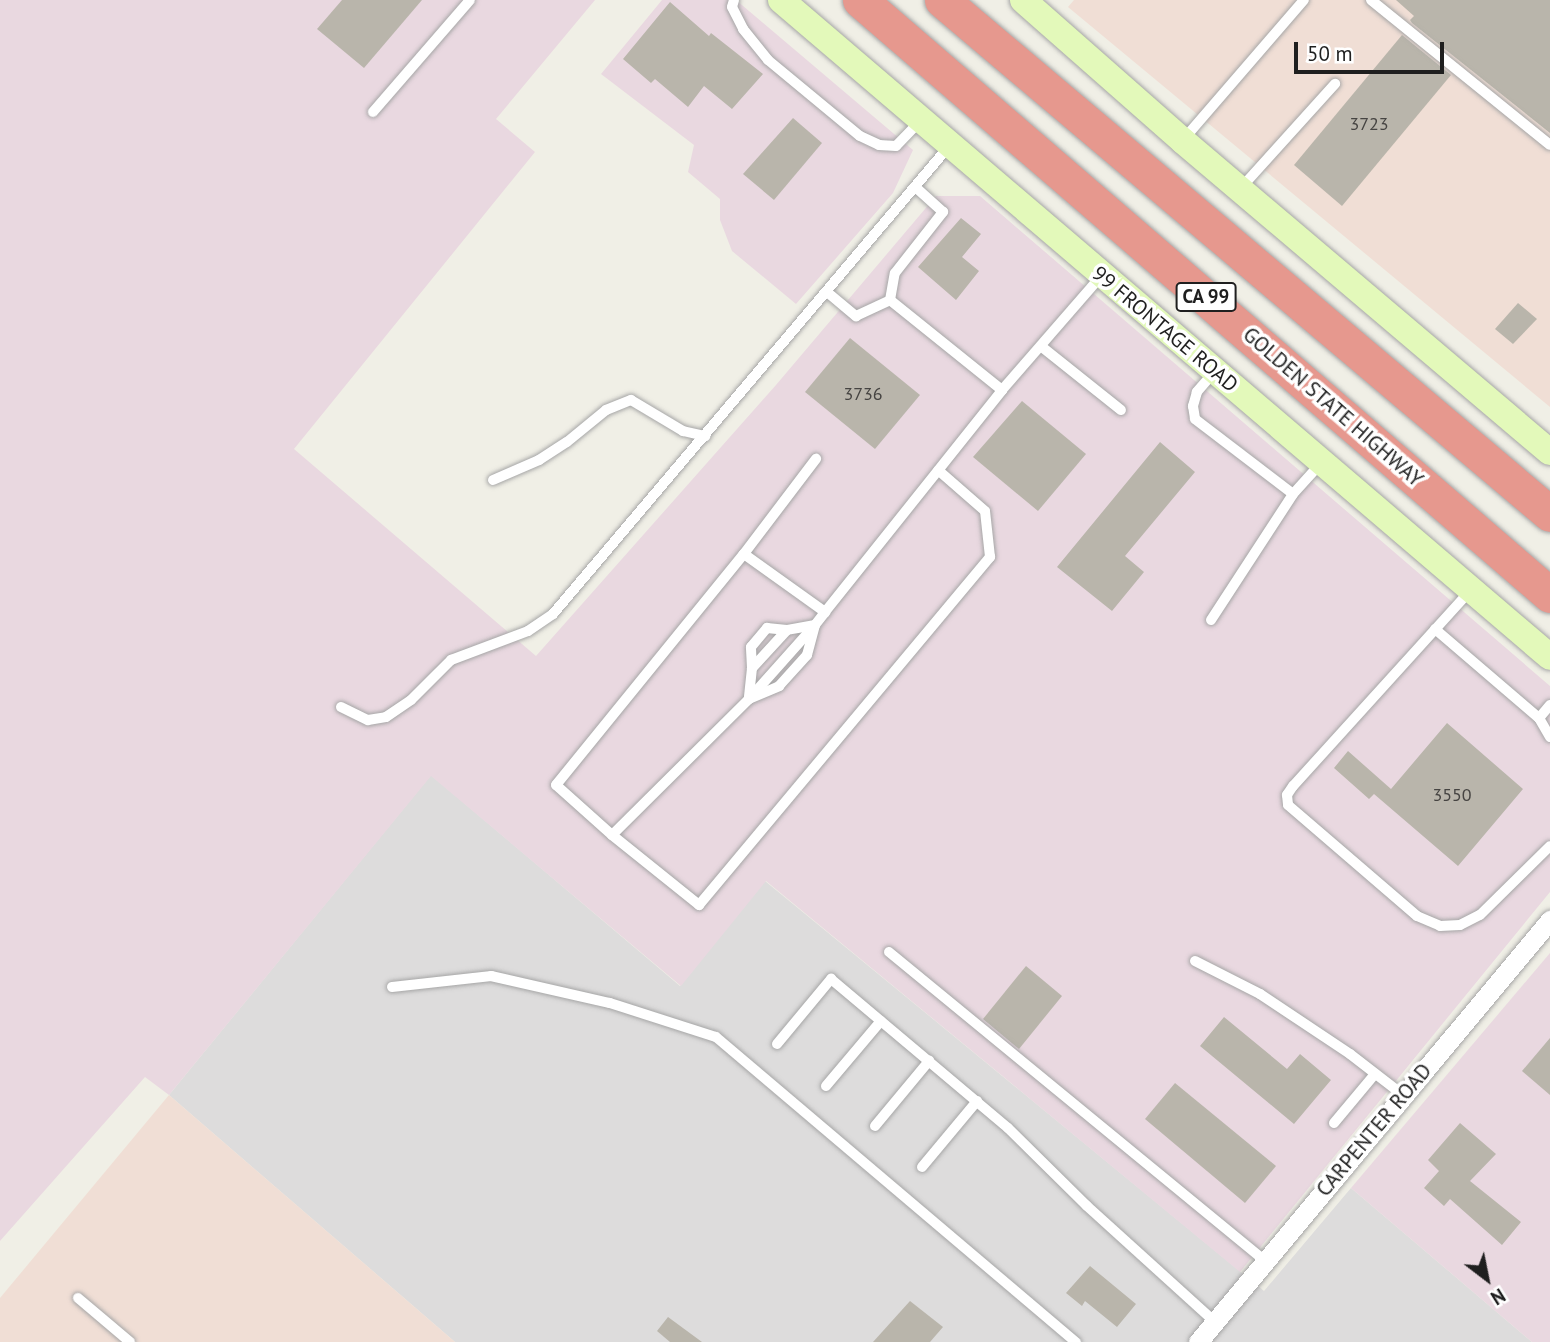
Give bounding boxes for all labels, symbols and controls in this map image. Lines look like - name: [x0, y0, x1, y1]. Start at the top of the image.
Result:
- scale bar: [1298, 28, 1448, 72]
- text: 50 m: [1307, 40, 1353, 67]
- house number: 3723: [1349, 113, 1389, 135]
- street label: 99 FRONTAGE ROAD: [1087, 261, 1243, 397]
- road number: CA 99: [1174, 282, 1238, 312]
- street label: GOLDEN STATE HIGHWAY: [1238, 322, 1428, 492]
- house number: 3736: [843, 383, 883, 405]
- house number: 3550: [1432, 784, 1472, 806]
- street label: CARPENTER ROAD: [1311, 1058, 1437, 1202]
- north arrow: [1452, 1244, 1522, 1314]
- text: N: [1486, 1283, 1510, 1310]

